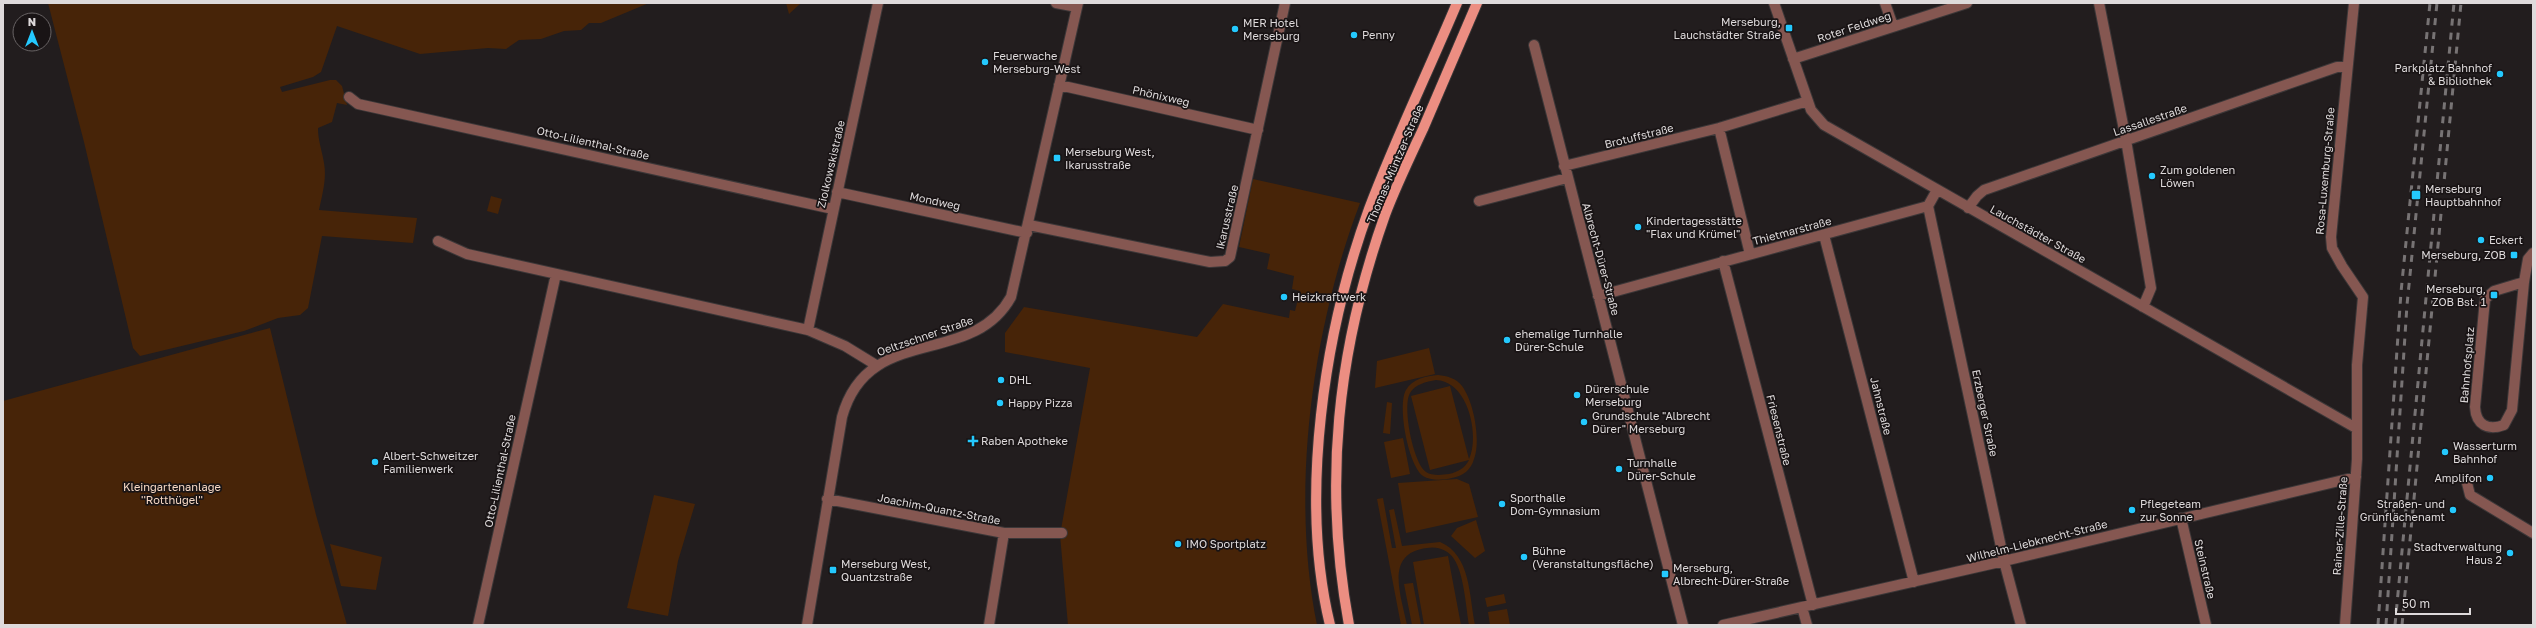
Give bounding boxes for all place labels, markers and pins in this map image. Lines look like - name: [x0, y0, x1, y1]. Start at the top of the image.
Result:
- place label: Merseburg, Lauchstädter Straße: [1674, 15, 1781, 41]
- place label: MER Hotel Merseburg: [1243, 16, 1300, 42]
- marker: Merseburg, Lauchstädter Straße: [1784, 23, 1794, 33]
- marker: MER Hotel Merseburg: [1230, 24, 1240, 34]
- place label: Penny: [1362, 28, 1395, 41]
- marker: Penny: [1349, 30, 1359, 40]
- place label: Feuerwache Merseburg-West: [993, 49, 1081, 75]
- marker: Feuerwache Merseburg-West: [980, 57, 990, 67]
- place label: Parkplatz Bahnhof & Bibliothek: [2394, 61, 2492, 87]
- marker: Parkplatz Bahnhof & Bibliothek: [2495, 69, 2505, 79]
- place label: Merseburg West, Ikarusstraße: [1065, 145, 1155, 171]
- marker: Merseburg West, Ikarusstraße: [1052, 153, 1062, 163]
- place label: Zum goldenen Löwen: [2160, 163, 2235, 189]
- marker: Zum goldenen Löwen: [2147, 171, 2157, 181]
- place label: Merseburg Hauptbahnhof: [2425, 182, 2501, 208]
- marker: Merseburg Hauptbahnhof: [2410, 189, 2422, 201]
- place label: Kindertagesstätte "Flax und Krümel": [1646, 214, 1742, 240]
- marker: Kindertagesstätte "Flax und Krümel": [1633, 222, 1643, 232]
- place label: Eckert: [2489, 233, 2523, 246]
- marker: Eckert: [2476, 235, 2486, 245]
- place label: Merseburg, ZOB: [2421, 248, 2506, 261]
- marker: Merseburg, ZOB: [2509, 250, 2519, 260]
- place label: Merseburg, ZOB Bst. 1: [2426, 282, 2486, 308]
- place label: Heizkraftwerk: [1292, 290, 1366, 303]
- marker: Merseburg, ZOB Bst. 1: [2489, 290, 2499, 300]
- marker: Heizkraftwerk: [1279, 292, 1289, 302]
- place label: ehemalige Turnhalle Dürer-Schule: [1515, 327, 1623, 353]
- marker: ehemalige Turnhalle Dürer-Schule: [1502, 335, 1512, 345]
- place label: DHL: [1009, 373, 1032, 386]
- marker: DHL: [996, 375, 1006, 385]
- place label: Dürerschule Merseburg: [1585, 382, 1649, 408]
- marker: Dürerschule Merseburg: [1572, 390, 1582, 400]
- place label: Happy Pizza: [1008, 396, 1073, 409]
- marker: Happy Pizza: [995, 398, 1005, 408]
- place label: Grundschule "Albrecht Dürer" Merseburg: [1592, 409, 1710, 435]
- marker: Grundschule "Albrecht Dürer" Merseburg: [1579, 417, 1589, 427]
- place label: Raben Apotheke: [981, 434, 1068, 447]
- marker: Raben Apotheke: [968, 436, 978, 446]
- place label: Wasserturm Bahnhof: [2453, 439, 2517, 465]
- marker: Wasserturm Bahnhof: [2440, 447, 2450, 457]
- place label: Albert-Schweitzer Familienwerk: [383, 449, 479, 475]
- place label: Turnhalle Dürer-Schule: [1627, 456, 1696, 482]
- marker: Albert-Schweitzer Familienwerk: [370, 457, 380, 467]
- marker: Turnhalle Dürer-Schule: [1614, 464, 1624, 474]
- place label: Amplifon: [2434, 471, 2482, 484]
- marker: Amplifon: [2485, 473, 2495, 483]
- place label: Sporthalle Dom-Gymnasium: [1510, 491, 1600, 517]
- place label: Pflegeteam zur Sonne: [2140, 497, 2201, 523]
- place label: Straßen- und Grünflächenamt: [2360, 497, 2445, 523]
- marker: Sporthalle Dom-Gymnasium: [1497, 499, 1507, 509]
- marker: Pflegeteam zur Sonne: [2127, 505, 2137, 515]
- marker: Straßen- und Grünflächenamt: [2448, 505, 2458, 515]
- place label: IMO Sportplatz: [1186, 537, 1266, 550]
- marker: IMO Sportplatz: [1173, 539, 1183, 549]
- place label: Stadtverwaltung Haus 2: [2414, 540, 2502, 566]
- place label: Bühne (Veranstaltungsfläche): [1532, 544, 1654, 570]
- marker: Stadtverwaltung Haus 2: [2505, 548, 2515, 558]
- marker: Bühne (Veranstaltungsfläche): [1519, 552, 1529, 562]
- place label: Merseburg West, Quantzstraße: [841, 557, 931, 583]
- place label: Merseburg, Albrecht-Dürer-Straße: [1673, 561, 1789, 587]
- marker: Merseburg West, Quantzstraße: [828, 565, 838, 575]
- marker: Merseburg, Albrecht-Dürer-Straße: [1660, 569, 1670, 579]

